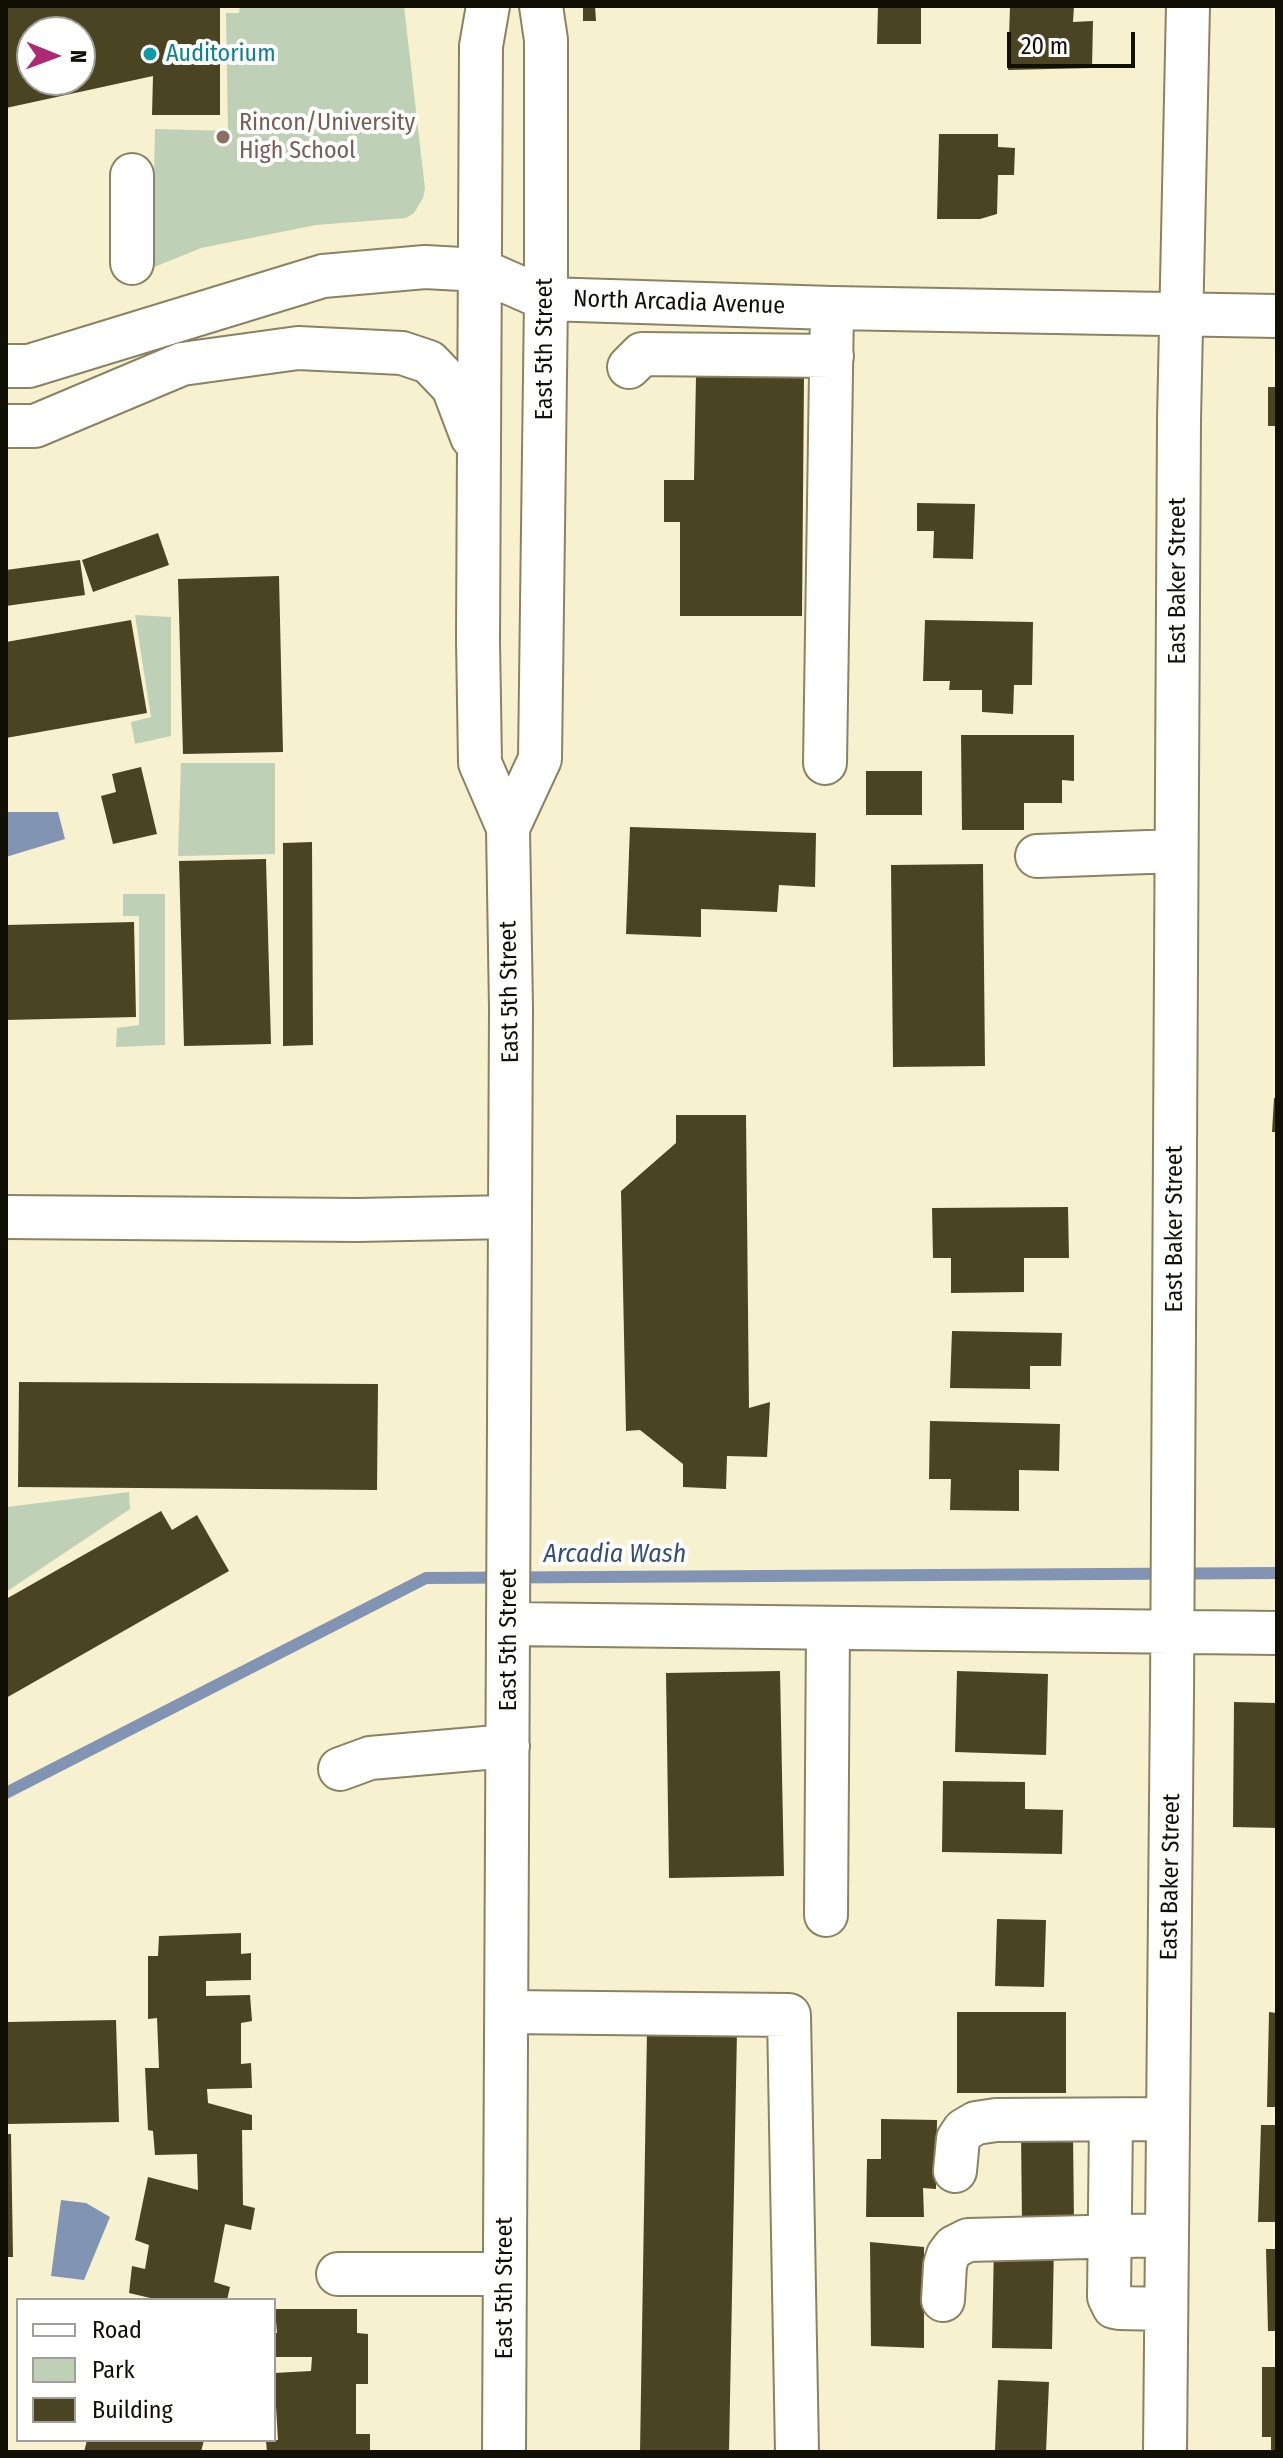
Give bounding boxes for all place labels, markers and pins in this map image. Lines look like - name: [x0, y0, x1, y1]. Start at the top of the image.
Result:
- place label: Auditorium: [166, 40, 276, 68]
- marker: Auditorium: [141, 45, 159, 63]
- place label: Rincon/University High School: [239, 109, 415, 165]
- marker: Rincon/University High School: [214, 128, 232, 146]

